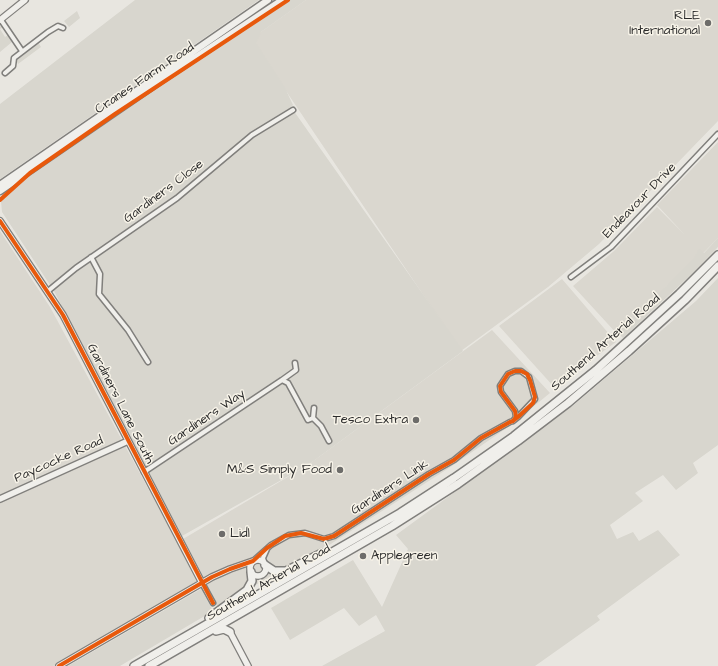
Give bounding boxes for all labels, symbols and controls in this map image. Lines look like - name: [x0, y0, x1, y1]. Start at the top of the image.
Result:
- place label: RLE International: [629, 8, 700, 39]
- marker: RLE International: [703, 18, 713, 28]
- street label: Cranes Farm Road: [92, 40, 198, 118]
- street label: Gardiners Close: [121, 157, 207, 227]
- street label: Endeavour Drive: [600, 160, 680, 242]
- street label: Southend Arterial Road: [548, 291, 664, 395]
- street label: Gardiners Lane South: [83, 342, 157, 466]
- street label: Gardiners Way: [165, 386, 249, 450]
- place label: Tesco Extra: [333, 412, 408, 428]
- marker: Tesco Extra: [411, 415, 421, 425]
- street label: Paycocke Road: [12, 433, 106, 487]
- street label: Gardiners Link: [348, 457, 432, 519]
- place label: M&S Simply Food: [227, 462, 332, 478]
- marker: M&S Simply Food: [335, 465, 345, 475]
- place label: Lidl: [230, 526, 250, 542]
- marker: Lidl: [217, 529, 227, 539]
- street label: Southend Arterial Road: [204, 541, 334, 625]
- place label: Applegreen: [371, 548, 437, 564]
- marker: Applegreen: [358, 551, 368, 561]

